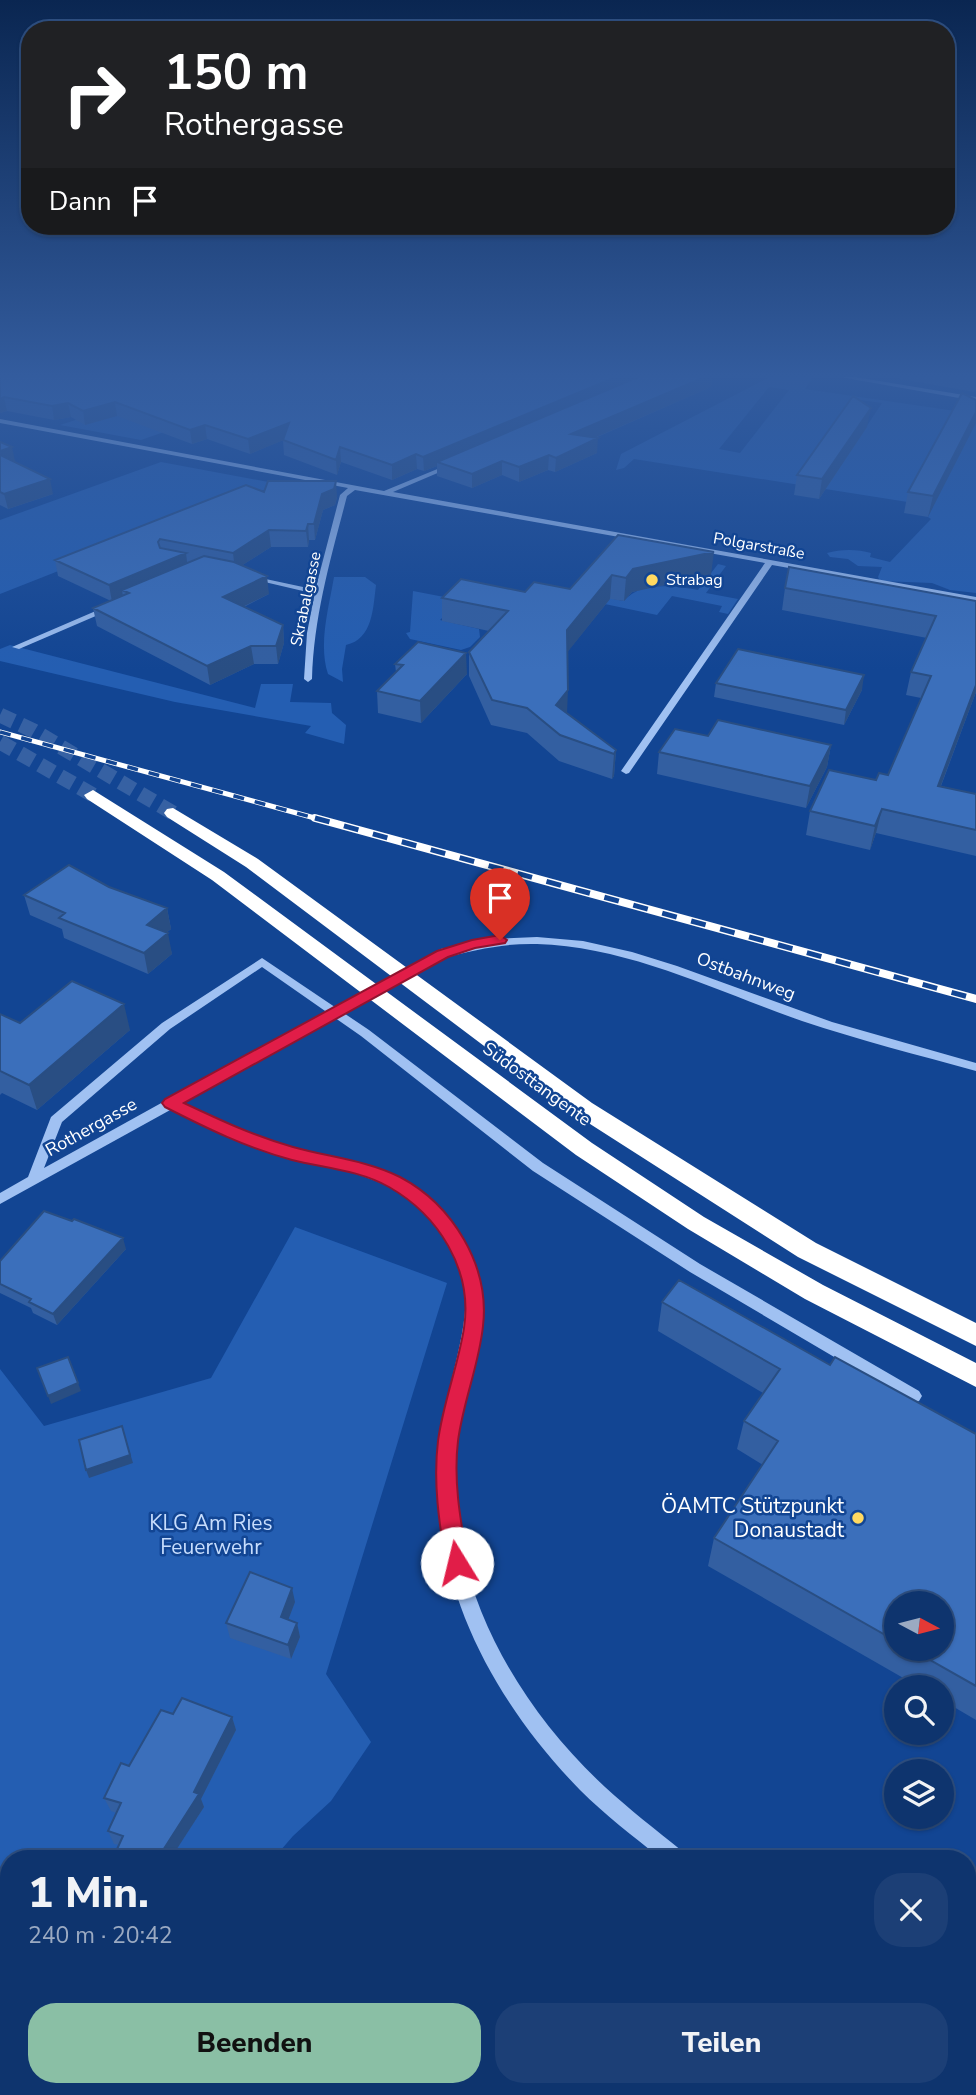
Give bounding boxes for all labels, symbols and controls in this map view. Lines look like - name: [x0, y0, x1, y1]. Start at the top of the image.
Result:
- text: 150 m: [164, 39, 308, 106]
- icon: right: [49, 49, 140, 140]
- text: Rothergasse: [164, 103, 344, 146]
- icon: arrive: [126, 182, 164, 220]
- text: Dann: [49, 184, 112, 219]
- street label: Polgarstraße: [712, 527, 806, 565]
- street label: Skrabalgasse: [285, 550, 327, 648]
- place label: Strabag: [666, 569, 723, 591]
- marker: Strabag: [644, 572, 660, 588]
- pin: [470, 868, 530, 940]
- icon: arrive: [481, 879, 519, 917]
- street label: Ostbahnweg: [693, 946, 799, 1006]
- street label: Südosttangente: [478, 1037, 596, 1131]
- street label: Rothergasse: [41, 1092, 141, 1162]
- place label: ÖAMTC Stützpunkt Donaustadt: [661, 1492, 845, 1544]
- park label: KLG Am Ries Feuerwehr: [149, 1509, 273, 1561]
- marker: ÖAMTC Stützpunkt Donaustadt: [850, 1510, 866, 1526]
- position arrow: [420, 1526, 494, 1600]
- north arrow: [884, 1591, 954, 1661]
- map controls: [884, 1591, 954, 1829]
- button: search: [884, 1675, 954, 1745]
- button: layers: [884, 1759, 954, 1829]
- text: 1 Min.: [28, 1865, 149, 1922]
- button: close: [874, 1873, 948, 1947]
- text: 240 m · 20:42: [28, 1920, 173, 1951]
- button: Beenden: [28, 2003, 481, 2083]
- button: Teilen: [495, 2003, 948, 2083]

